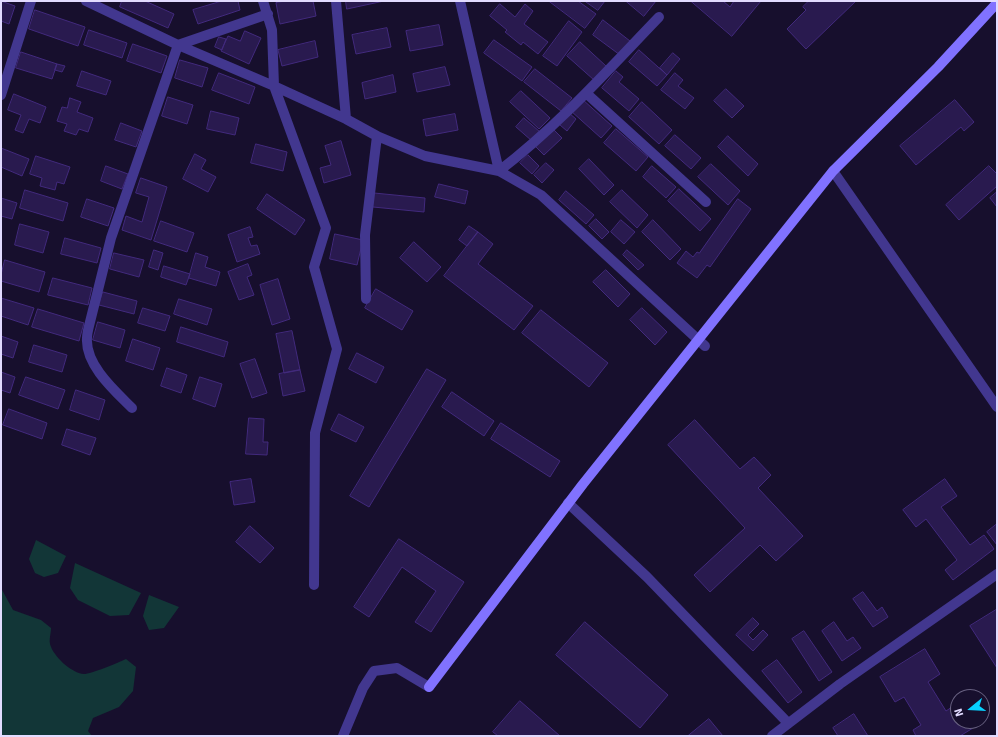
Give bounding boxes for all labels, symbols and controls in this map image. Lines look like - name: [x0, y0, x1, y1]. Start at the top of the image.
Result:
- north arrow: [950, 689, 990, 729]
- text: N: [952, 707, 966, 718]

